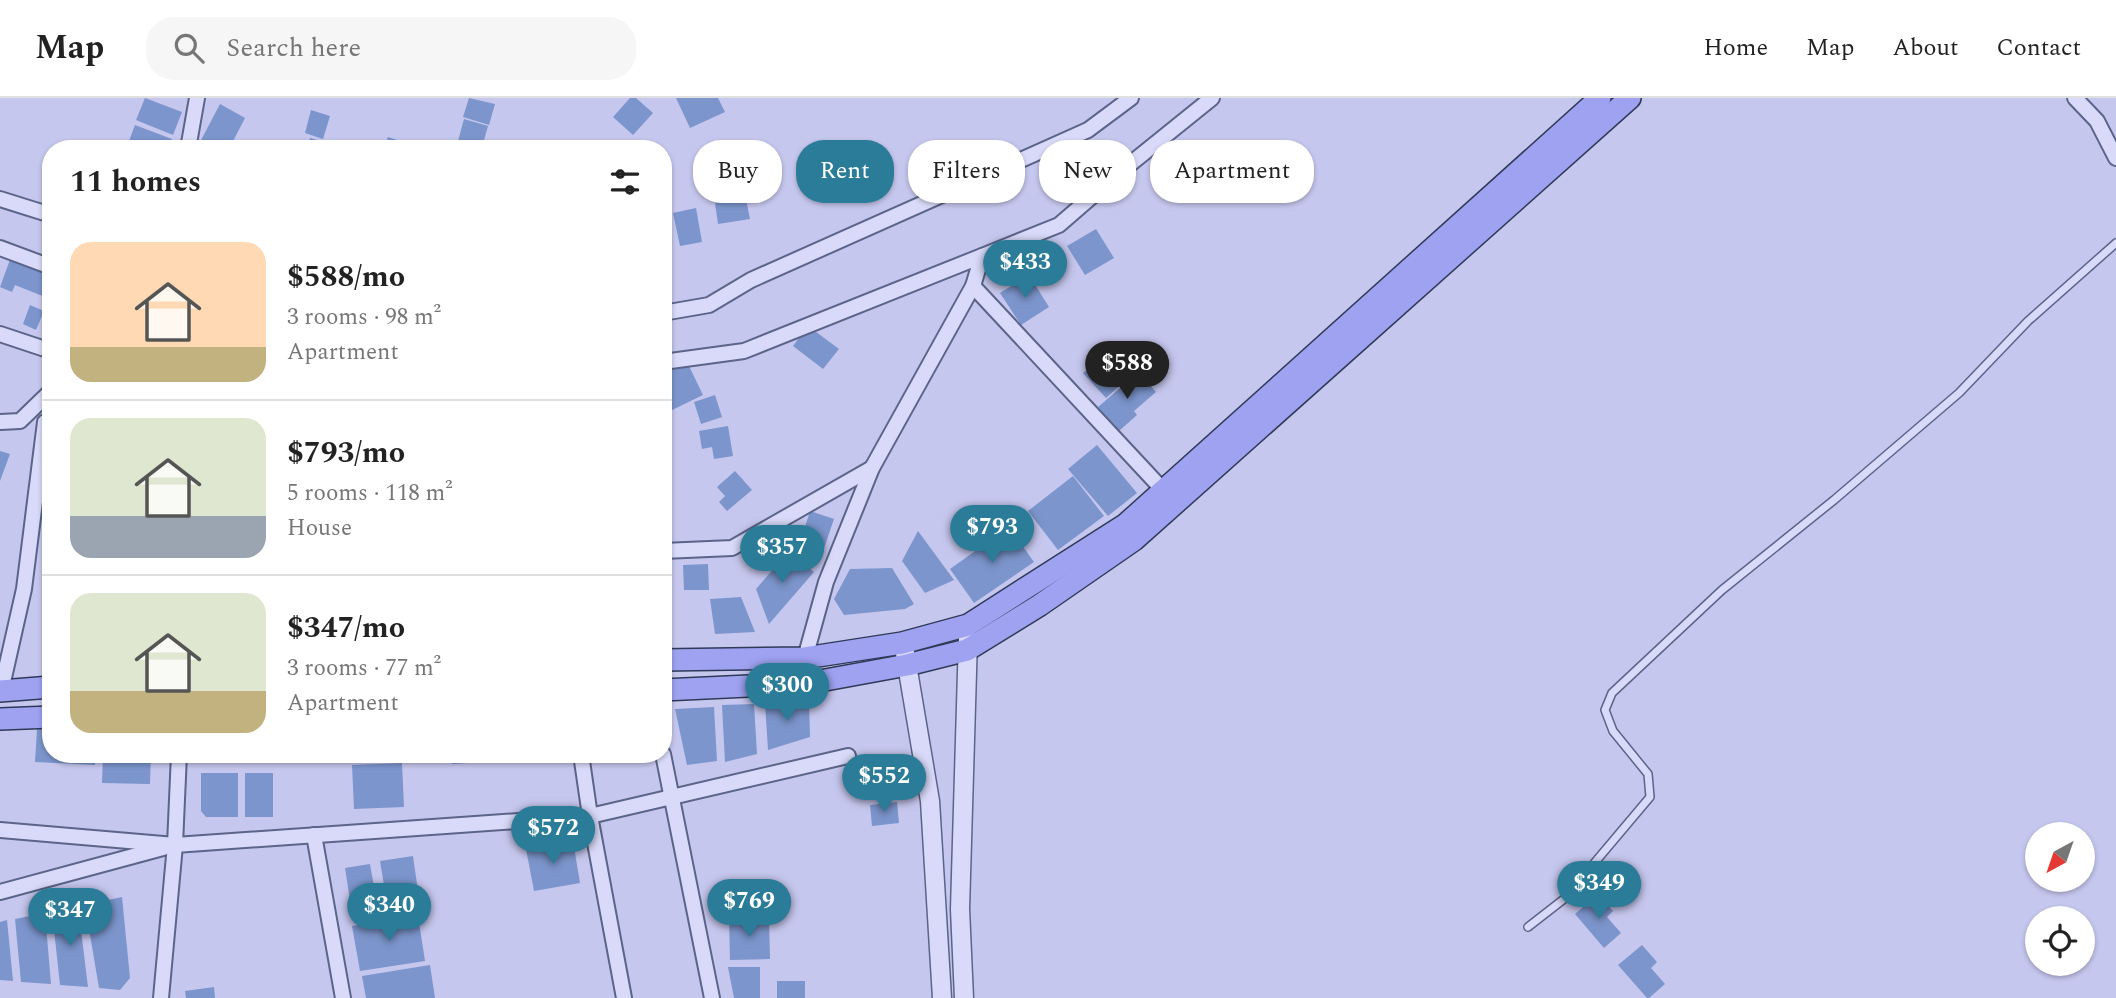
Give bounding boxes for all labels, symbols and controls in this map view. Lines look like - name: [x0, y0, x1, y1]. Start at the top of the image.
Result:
- search box: [146, 17, 636, 80]
- text: Map: [35, 23, 104, 73]
- text: Search here: [226, 28, 361, 68]
- icon: search: [170, 29, 208, 67]
- text: Home: [1703, 30, 1768, 66]
- text: Map: [1806, 30, 1854, 66]
- text: About: [1892, 30, 1958, 66]
- text: Contact: [1996, 30, 2081, 66]
- chip: Buy: [693, 140, 782, 203]
- chip: Rent: [796, 140, 894, 203]
- chip: Filters: [908, 140, 1025, 203]
- chip: New: [1039, 140, 1136, 203]
- chip: Apartment: [1150, 140, 1314, 203]
- text: 11 homes: [70, 159, 201, 205]
- icon: filters: [606, 163, 644, 201]
- pin: $433: [984, 240, 1066, 300]
- text: $433: [999, 245, 1051, 280]
- text: $588/mo: [287, 254, 405, 300]
- icon: home: [126, 270, 210, 354]
- text: 3 rooms · 98 m²: [287, 300, 441, 335]
- text: Apartment: [287, 335, 399, 370]
- pin: $588: [1086, 342, 1168, 401]
- text: $588: [1101, 346, 1153, 381]
- text: $793/mo: [287, 430, 405, 476]
- icon: home: [126, 446, 210, 530]
- text: 5 rooms · 118 m²: [287, 476, 453, 511]
- pin: $793: [951, 505, 1033, 565]
- text: $793: [966, 510, 1018, 545]
- text: House: [287, 511, 352, 546]
- pin: $357: [741, 526, 823, 585]
- text: $357: [756, 530, 808, 565]
- text: $347/mo: [287, 605, 405, 651]
- icon: home: [126, 621, 210, 705]
- text: 3 rooms · 77 m²: [287, 651, 441, 686]
- pin: $300: [746, 664, 828, 723]
- text: $300: [761, 668, 813, 703]
- text: Apartment: [287, 686, 399, 721]
- pin: $552: [843, 754, 925, 814]
- text: $552: [858, 759, 910, 794]
- pin: $572: [512, 806, 594, 866]
- text: $572: [527, 811, 579, 846]
- north arrow: [2025, 822, 2095, 892]
- map controls: [2025, 822, 2095, 976]
- pin: $349: [1558, 862, 1640, 921]
- text: $349: [1573, 866, 1625, 901]
- pin: $769: [708, 880, 790, 939]
- pin: $340: [348, 884, 430, 943]
- text: $769: [723, 884, 775, 919]
- pin: $347: [29, 888, 111, 948]
- text: $340: [363, 888, 415, 923]
- text: $347: [44, 893, 96, 928]
- button: locate: [2025, 906, 2095, 976]

